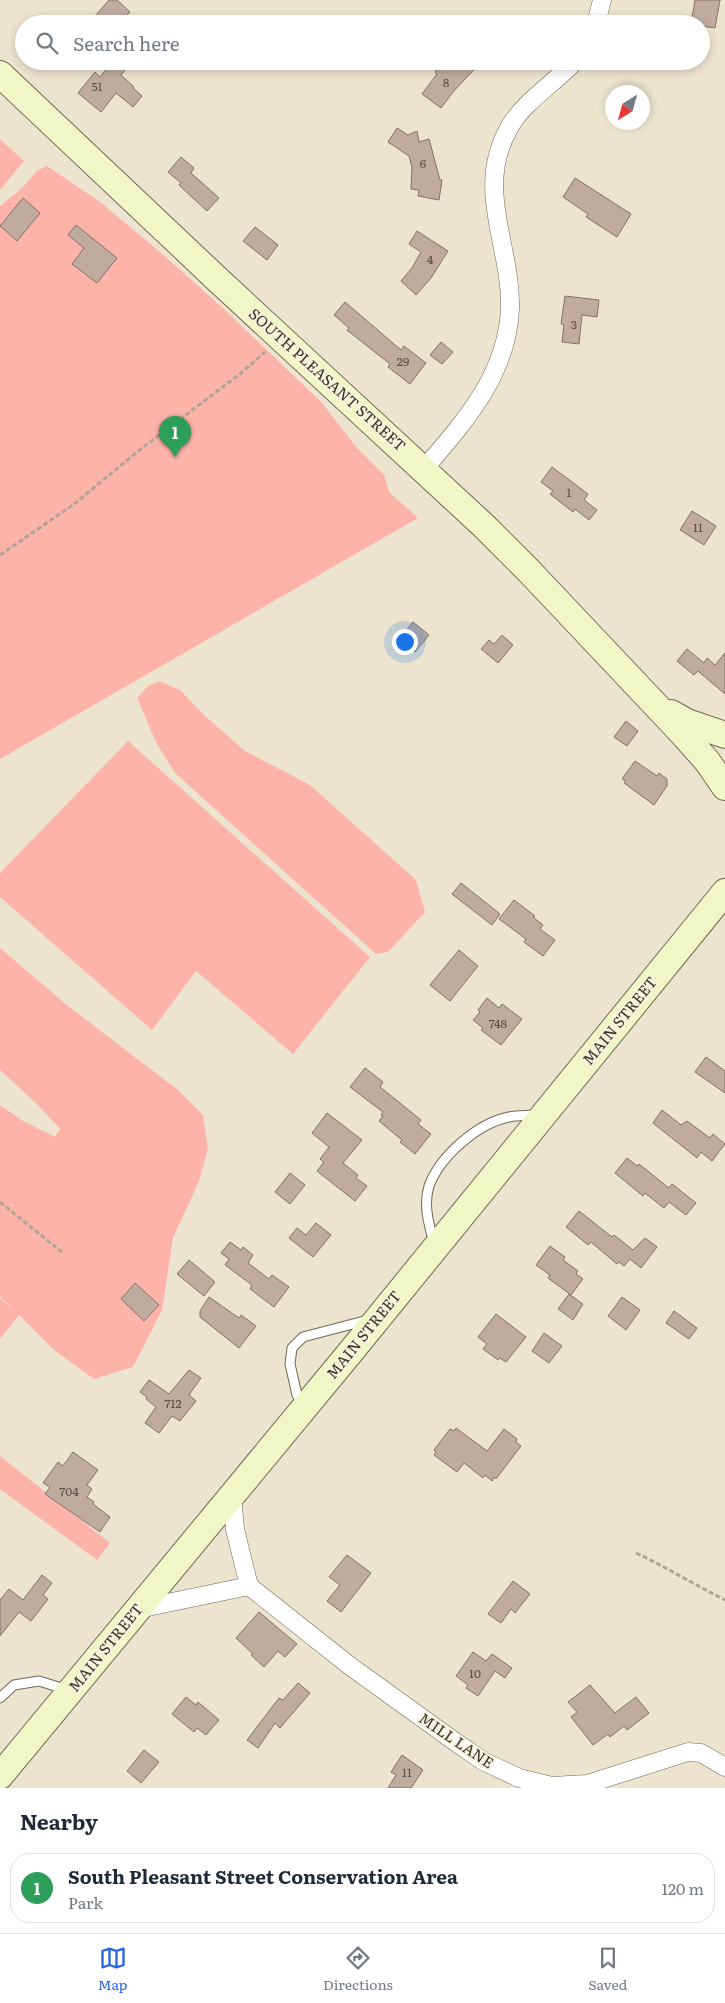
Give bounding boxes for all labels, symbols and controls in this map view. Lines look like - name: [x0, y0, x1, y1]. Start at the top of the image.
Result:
- search box: [15, 15, 710, 70]
- icon: search: [33, 29, 61, 57]
- text: Search here: [73, 29, 180, 57]
- house number: 8: [443, 73, 450, 91]
- house number: 51: [92, 77, 103, 95]
- north arrow: [605, 85, 650, 130]
- house number: 6: [420, 154, 427, 172]
- house number: 4: [427, 250, 434, 268]
- street label: SOUTH PLEASANT STREET: [244, 302, 412, 456]
- house number: 3: [571, 315, 577, 333]
- house number: 29: [397, 352, 409, 370]
- pin: 1: [159, 416, 191, 457]
- house number: 1: [567, 483, 572, 501]
- house number: 11: [693, 518, 703, 536]
- your location: [392, 629, 418, 655]
- street label: MAIN STREET: [576, 971, 662, 1069]
- house number: 748: [489, 1014, 508, 1032]
- street label: MAIN STREET: [320, 1285, 406, 1383]
- house number: 712: [164, 1394, 182, 1412]
- house number: 704: [59, 1482, 79, 1500]
- street label: MAIN STREET: [62, 1598, 148, 1696]
- house number: 10: [469, 1664, 481, 1682]
- street label: MILL LANE: [415, 1706, 499, 1773]
- house number: 11: [402, 1763, 412, 1781]
- text: Nearby: [20, 1805, 98, 1836]
- text: South Pleasant Street Conservation Area: [68, 1862, 458, 1890]
- text: 1: [34, 1876, 40, 1900]
- text: 120 m: [661, 1876, 704, 1900]
- text: Park: [68, 1890, 103, 1914]
- tab: Map: [98, 1944, 128, 1994]
- tab: Directions: [323, 1944, 393, 1994]
- tab: Saved: [588, 1944, 627, 1994]

